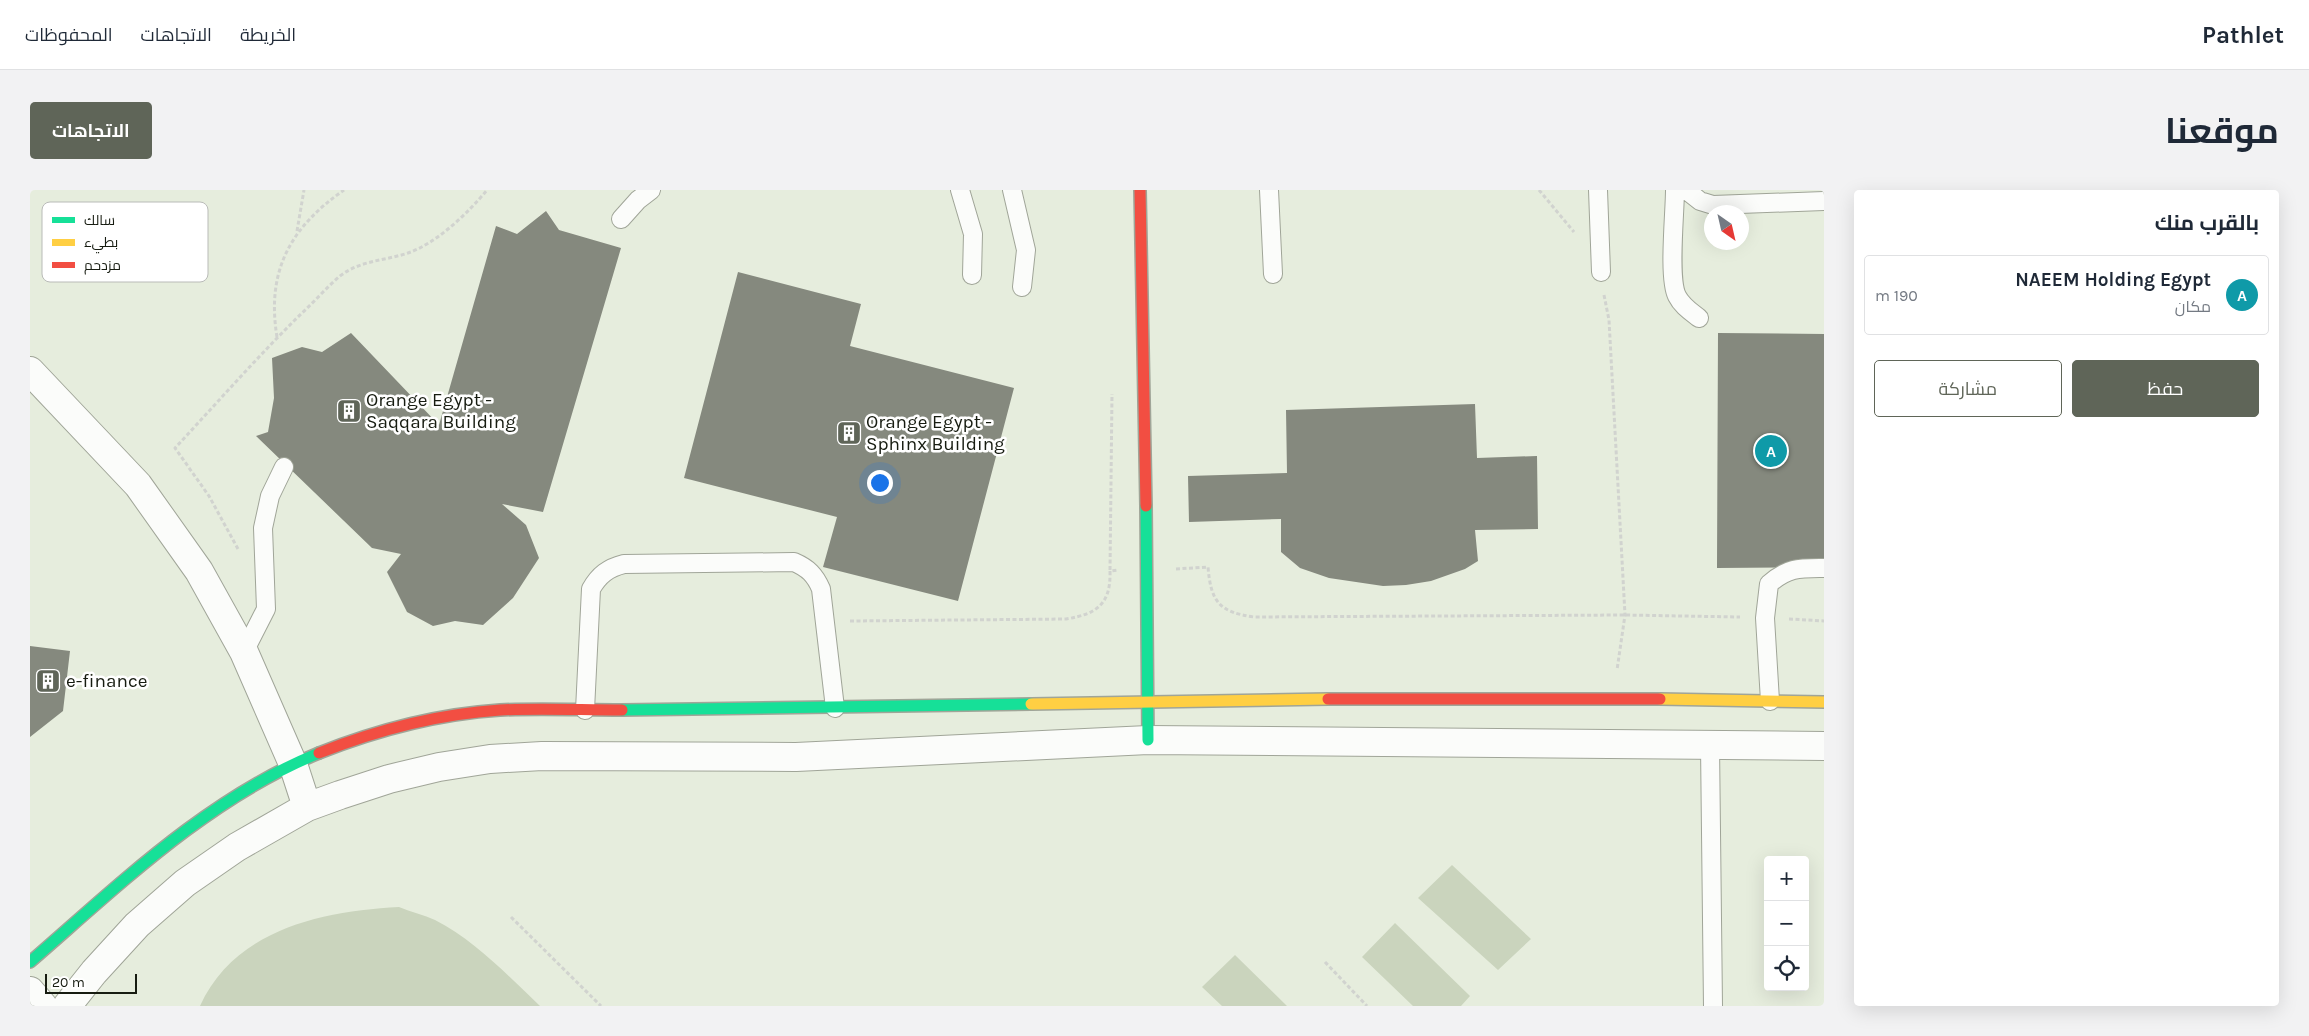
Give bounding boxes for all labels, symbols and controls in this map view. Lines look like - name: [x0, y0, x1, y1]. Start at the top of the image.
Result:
- text: Pathlet: [2202, 21, 2284, 49]
- text: المحفوظات: [25, 24, 113, 46]
- text: الاتجاهات: [141, 24, 212, 46]
- text: الخريطة: [240, 24, 296, 46]
- button: الاتجاهات: [30, 102, 152, 159]
- text: موقعنا: [2165, 111, 2279, 152]
- legend: [42, 202, 208, 282]
- north arrow: [1704, 205, 1749, 250]
- text: بالقرب منك: [2155, 211, 2259, 235]
- text: سالك: [84, 212, 115, 229]
- text: بطيء: [84, 234, 118, 254]
- text: مزدحم: [84, 257, 121, 275]
- text: NAEEM Holding Egypt: [2015, 269, 2211, 291]
- text: 190 m: [1875, 286, 1918, 305]
- text: A: [2237, 286, 2247, 305]
- text: مكان: [2175, 297, 2211, 316]
- button: مشاركة: [1874, 360, 2062, 417]
- button: حفظ: [2072, 360, 2259, 417]
- place label: Orange Egypt - Saqqara Building: [366, 389, 516, 433]
- building icon: Orange Egypt - Saqqara Building: [336, 398, 362, 424]
- place label: Orange Egypt - Sphinx Building: [866, 411, 1005, 455]
- building icon: Orange Egypt - Sphinx Building: [836, 420, 862, 446]
- pin: A: [1755, 432, 1787, 470]
- your location: [867, 470, 893, 496]
- building icon: e-finance: [35, 668, 61, 694]
- place label: e-finance: [66, 670, 148, 692]
- map controls: [1764, 856, 1809, 991]
- button: +: [1764, 856, 1809, 901]
- button: −: [1764, 901, 1809, 946]
- button: locate: [1764, 946, 1809, 991]
- scale bar: [45, 971, 138, 994]
- text: 20 m: [52, 974, 85, 991]

